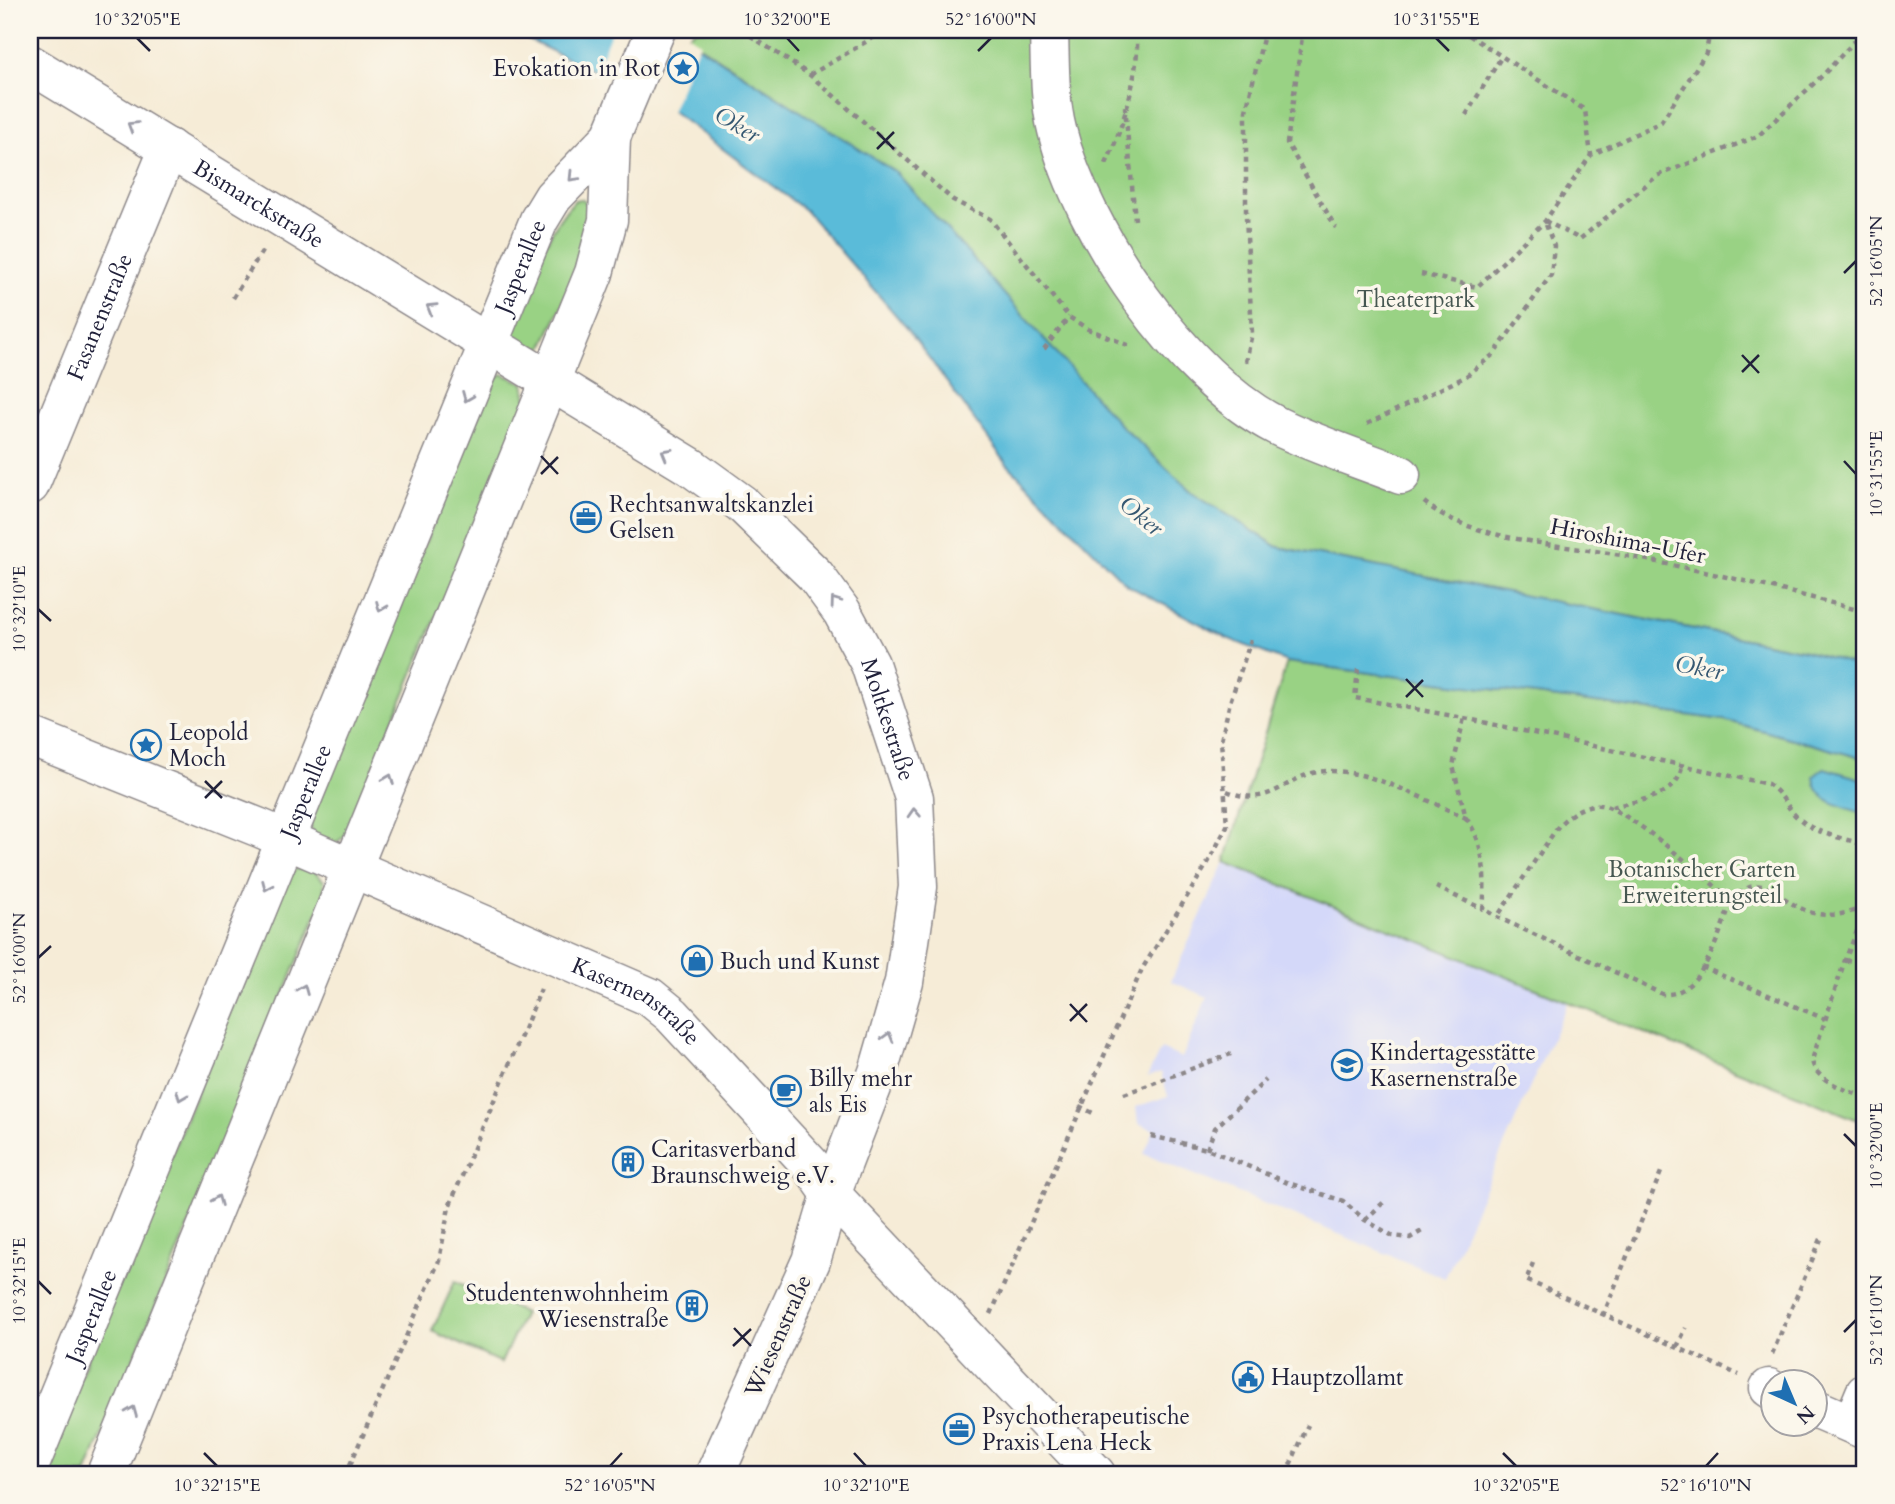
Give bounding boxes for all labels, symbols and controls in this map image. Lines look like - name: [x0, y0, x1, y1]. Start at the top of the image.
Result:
- text: 10°32'05"E: [93, 7, 181, 32]
- text: 10°32'00"E: [743, 7, 831, 32]
- text: 52°16'00"N: [945, 7, 1037, 32]
- text: 10°31'55"E: [1392, 7, 1480, 32]
- place icon: Evokation in Rot: [666, 51, 700, 85]
- place label: Evokation in Rot: [493, 53, 660, 84]
- water label: Oker: [708, 99, 767, 152]
- one-way arrow: [127, 121, 140, 134]
- street label: Bismarckstraße: [188, 152, 330, 255]
- one-way arrow: [568, 169, 581, 182]
- street label: Jasperallee: [486, 215, 553, 321]
- text: 52°16'05"N: [1864, 215, 1889, 307]
- street label: Fasanenstraße: [59, 249, 139, 385]
- park label: Theaterpark: [1357, 284, 1476, 315]
- one-way arrow: [425, 303, 438, 316]
- one-way arrow: [462, 390, 476, 402]
- text: 10°31'55"E: [1864, 430, 1889, 518]
- one-way arrow: [661, 448, 674, 461]
- water label: Oker: [1112, 488, 1171, 545]
- place label: Rechtsanwaltskanzlei Gelsen: [609, 489, 814, 546]
- office icon: Rechtsanwaltskanzlei Gelsen: [569, 500, 603, 534]
- street label: Hiroshima-Ufer: [1548, 511, 1709, 571]
- text: 10°32'10"E: [7, 565, 32, 653]
- one-way arrow: [831, 598, 843, 610]
- one-way arrow: [375, 600, 389, 612]
- water label: Oker: [1672, 648, 1727, 689]
- street label: Moltkestraße: [854, 654, 923, 785]
- place label: Leopold Moch: [169, 717, 249, 774]
- place icon: Leopold Moch: [129, 728, 163, 762]
- street label: Jasperallee: [271, 739, 339, 846]
- one-way arrow: [381, 774, 395, 786]
- one-way arrow: [907, 808, 922, 819]
- park label: Botanischer Garten Erweiterungsteil: [1608, 854, 1796, 911]
- one-way arrow: [261, 879, 275, 891]
- text: 52°16'00"N: [7, 912, 32, 1004]
- shop icon: Buch und Kunst: [680, 944, 714, 978]
- place label: Buch und Kunst: [720, 946, 879, 977]
- street label: Kasernenstraße: [567, 950, 708, 1052]
- one-way arrow: [295, 984, 309, 997]
- one-way arrow: [879, 1032, 894, 1044]
- place label: Kindertagesstätte Kasernenstraße: [1370, 1037, 1536, 1094]
- school or university icon: Kindertagesstätte Kasernenstraße: [1330, 1048, 1364, 1082]
- place label: Billy mehr als Eis: [809, 1063, 913, 1120]
- cafe icon: Billy mehr als Eis: [769, 1074, 803, 1108]
- one-way arrow: [175, 1090, 189, 1102]
- text: 10°32'00"E: [1864, 1102, 1889, 1190]
- place label: Caritasverband Braunschweig e.V.: [651, 1134, 835, 1191]
- building icon: Caritasverband Braunschweig e.V.: [611, 1145, 645, 1179]
- one-way arrow: [209, 1195, 223, 1207]
- text: 10°32'15"E: [7, 1237, 32, 1325]
- street label: Jasperallee: [57, 1264, 124, 1370]
- street label: Wiesenstraße: [737, 1270, 819, 1403]
- text: 52°16'10"N: [1864, 1274, 1889, 1366]
- place label: Studentenwohnheim Wiesenstraße: [465, 1278, 670, 1335]
- building icon: Studentenwohnheim Wiesenstraße: [675, 1289, 709, 1323]
- public building icon: Hauptzollamt: [1231, 1360, 1265, 1394]
- place label: Hauptzollamt: [1271, 1362, 1403, 1393]
- north arrow: [1758, 1368, 1828, 1438]
- text: N: [1790, 1399, 1820, 1430]
- place label: Psychotherapeutische Praxis Lena Heck: [982, 1401, 1190, 1458]
- one-way arrow: [123, 1406, 137, 1418]
- office icon: Psychotherapeutische Praxis Lena Heck: [942, 1412, 976, 1446]
- text: 10°32'15"E: [173, 1473, 261, 1498]
- text: 52°16'05"N: [564, 1473, 656, 1498]
- text: 10°32'10"E: [822, 1473, 910, 1498]
- text: 10°32'05"E: [1472, 1473, 1560, 1498]
- text: 52°16'10"N: [1660, 1473, 1752, 1498]

